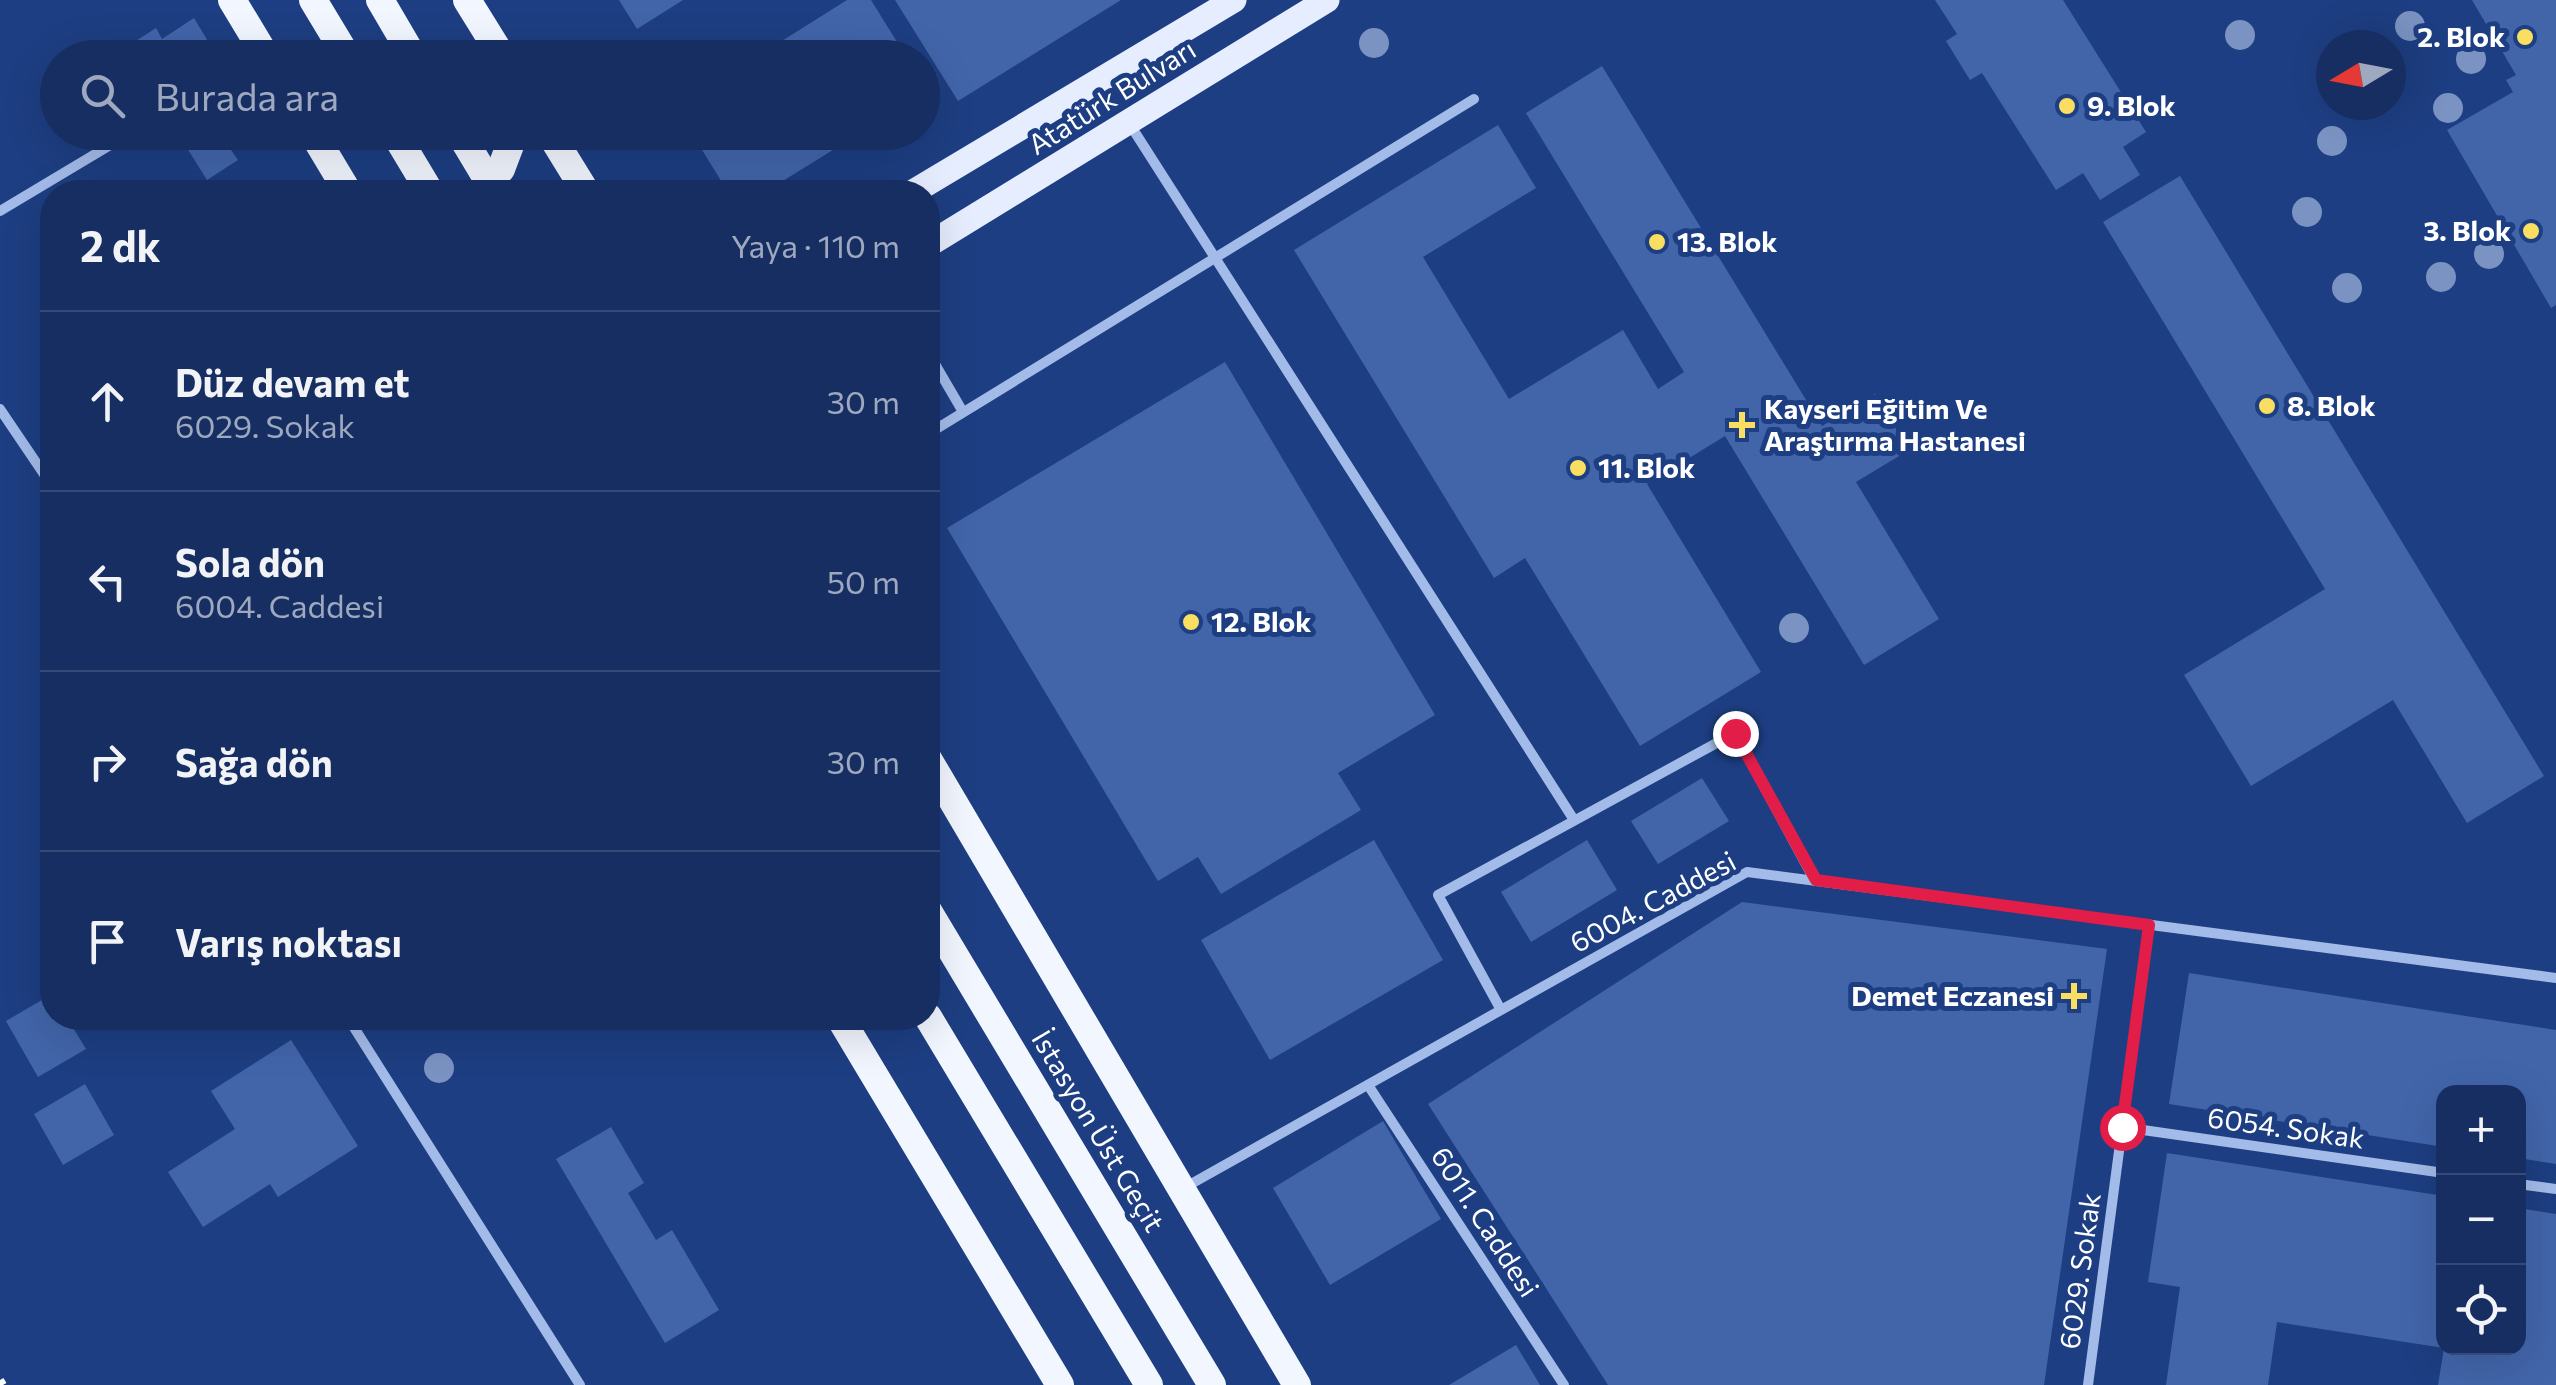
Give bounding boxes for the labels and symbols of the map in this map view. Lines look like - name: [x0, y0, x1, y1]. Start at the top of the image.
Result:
- place label: 2. Blok: [2417, 19, 2505, 53]
- marker: 2. Blok: [2514, 26, 2536, 48]
- north arrow: [2316, 30, 2406, 120]
- street label: Atatürk Bulvarı: [1021, 31, 1202, 161]
- place label: 9. Blok: [2087, 88, 2176, 122]
- marker: 9. Blok: [2056, 95, 2078, 117]
- place label: 3. Blok: [2423, 213, 2511, 247]
- marker: 3. Blok: [2520, 220, 2542, 242]
- place label: 13. Blok: [1677, 224, 1777, 258]
- marker: 13. Blok: [1646, 231, 1668, 253]
- place label: 8. Blok: [2287, 388, 2376, 422]
- place label: Kayseri Eğitim Ve Araştırma Hastanesi: [1764, 391, 2026, 457]
- marker: 8. Blok: [2256, 395, 2278, 417]
- marker: Kayseri Eğitim Ve Araştırma Hastanesi: [1729, 412, 1755, 438]
- place label: 11. Blok: [1598, 450, 1695, 484]
- marker: 11. Blok: [1567, 457, 1589, 479]
- place label: 12. Blok: [1211, 604, 1311, 638]
- marker: 12. Blok: [1180, 611, 1202, 633]
- route end: [1713, 711, 1759, 757]
- street label: 6004. Caddesi: [1564, 843, 1741, 959]
- place label: Demet Eczanesi: [1851, 978, 2054, 1012]
- marker: Demet Eczanesi: [2063, 985, 2085, 1007]
- street label: İstasyon Üst Geçit: [1025, 1024, 1172, 1237]
- street label: 6054. Sokak: [2206, 1099, 2367, 1155]
- route start: [2100, 1105, 2146, 1151]
- street label: 6011. Caddesi: [1425, 1140, 1547, 1303]
- street label: 6029. Sokak: [2051, 1191, 2107, 1351]

